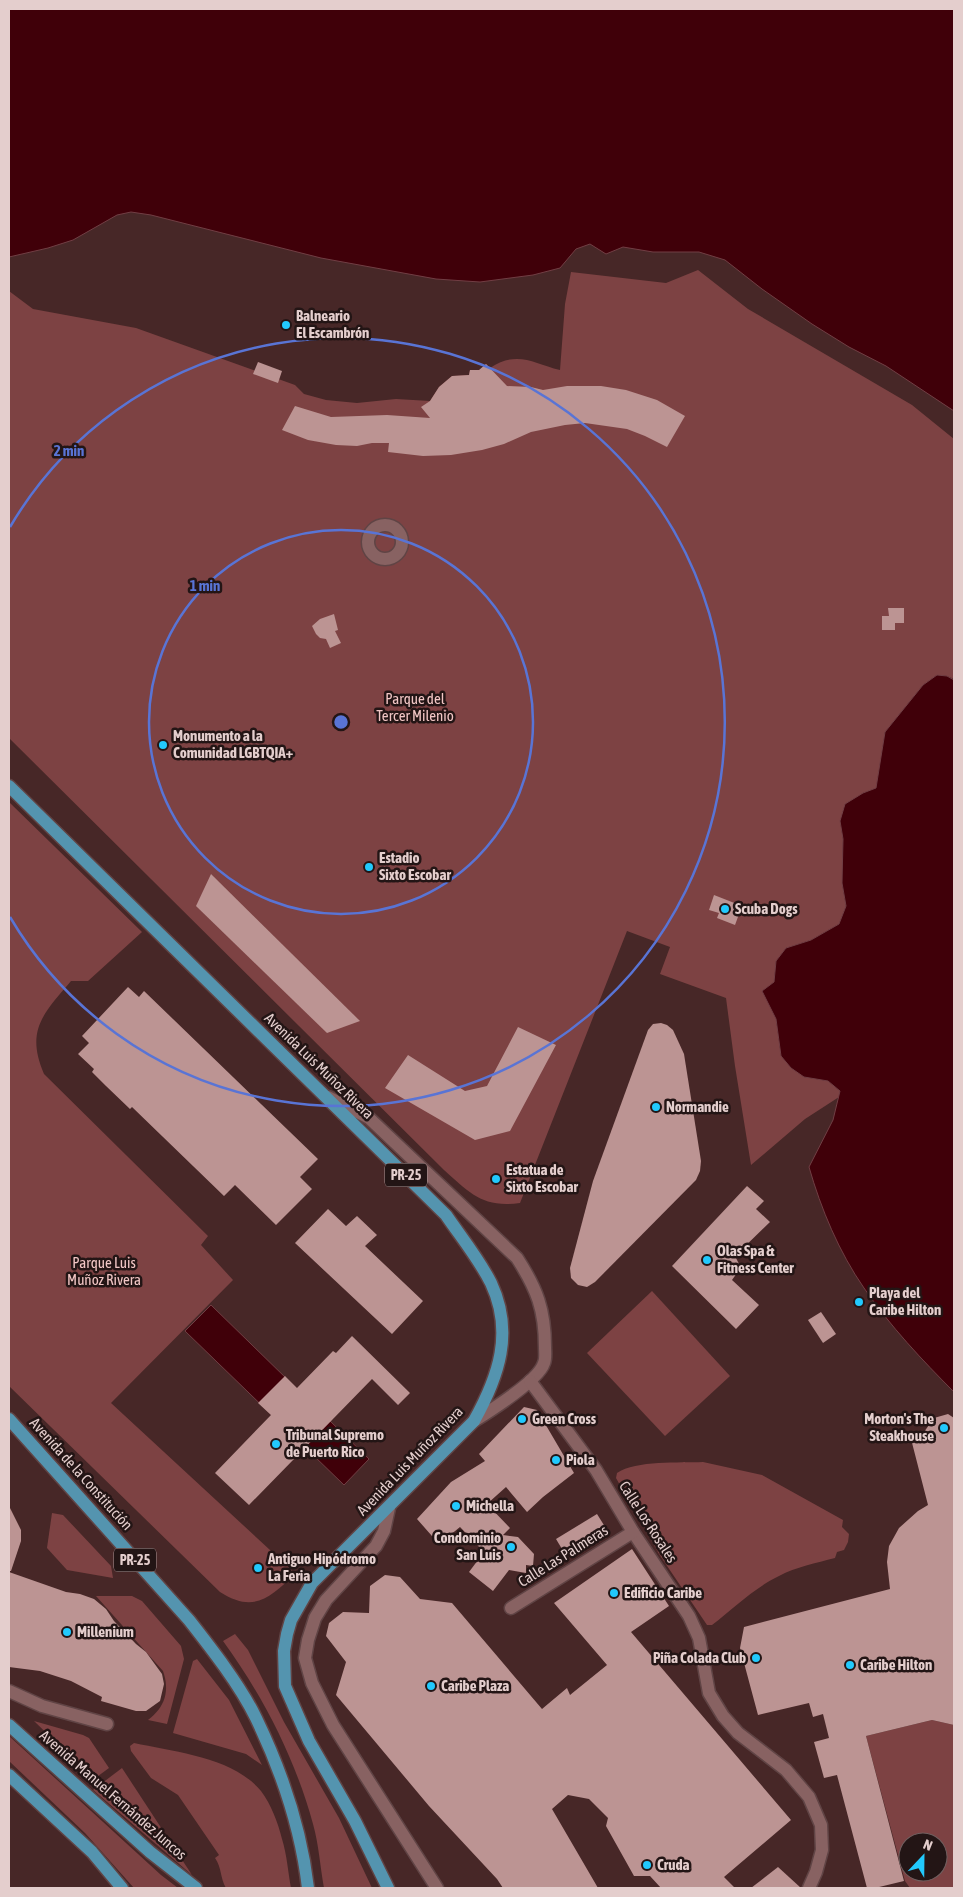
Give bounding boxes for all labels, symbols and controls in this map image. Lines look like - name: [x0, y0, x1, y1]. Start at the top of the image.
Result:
- place label: Balneario El Escambrón: [296, 307, 369, 341]
- marker: Balneario El Escambrón: [280, 319, 292, 331]
- text: 2 min: [54, 442, 84, 459]
- text: 1 min: [190, 577, 220, 594]
- park label: Parque del Tercer Milenio: [376, 690, 454, 724]
- centre of rings: [332, 713, 350, 731]
- place label: Monumento a la Comunidad LGBTQIA+: [173, 727, 294, 761]
- marker: Monumento a la Comunidad LGBTQIA+: [157, 739, 169, 751]
- place label: Estadio Sixto Escobar: [379, 849, 451, 883]
- marker: Estadio Sixto Escobar: [363, 861, 375, 873]
- place label: Scuba Dogs: [735, 900, 798, 917]
- marker: Scuba Dogs: [719, 903, 731, 915]
- street label: Avenida Luis Muñoz Rivera: [261, 1009, 377, 1122]
- place label: Normandie: [666, 1098, 729, 1115]
- marker: Normandie: [650, 1101, 662, 1113]
- place label: Estatua de Sixto Escobar: [506, 1161, 578, 1195]
- road number: PR-25: [385, 1164, 427, 1186]
- marker: Estatua de Sixto Escobar: [490, 1173, 502, 1185]
- place label: Olas Spa & Fitness Center: [717, 1242, 794, 1276]
- park label: Parque Luis Muñoz Rivera: [67, 1254, 141, 1288]
- marker: Olas Spa & Fitness Center: [701, 1254, 713, 1266]
- place label: Playa del Caribe Hilton: [869, 1284, 941, 1318]
- marker: Playa del Caribe Hilton: [853, 1296, 865, 1308]
- street label: Avenida Luis Muñoz Rivera: [353, 1403, 466, 1519]
- place label: Green Cross: [532, 1410, 597, 1427]
- place label: Morton's The Steakhouse: [864, 1410, 934, 1444]
- marker: Green Cross: [516, 1413, 528, 1425]
- street label: Avenida de la Constitución: [27, 1414, 136, 1533]
- marker: Morton's The Steakhouse: [938, 1422, 950, 1434]
- place label: Tribunal Supremo de Puerto Rico: [286, 1426, 384, 1460]
- marker: Tribunal Supremo de Puerto Rico: [270, 1438, 282, 1450]
- place label: Piola: [566, 1451, 595, 1468]
- marker: Piola: [550, 1454, 562, 1466]
- street label: Calle Los Rosales: [616, 1478, 681, 1566]
- place label: Michella: [466, 1497, 514, 1514]
- marker: Michella: [450, 1500, 462, 1512]
- street label: Calle Las Palmeras: [515, 1521, 611, 1590]
- place label: Condominio San Luis: [434, 1529, 502, 1563]
- marker: Condominio San Luis: [505, 1541, 517, 1553]
- road number: PR-25: [114, 1548, 156, 1572]
- place label: Antiguo Hipódromo La Feria: [267, 1550, 376, 1584]
- marker: Antiguo Hipódromo La Feria: [252, 1562, 264, 1574]
- place label: Edificio Caribe: [624, 1584, 702, 1601]
- marker: Edificio Caribe: [608, 1587, 620, 1599]
- place label: Millenium: [77, 1623, 134, 1640]
- marker: Millenium: [61, 1626, 73, 1638]
- place label: Piña Colada Club: [653, 1649, 746, 1666]
- marker: Piña Colada Club: [750, 1652, 762, 1664]
- place label: Caribe Hilton: [860, 1656, 932, 1673]
- marker: Caribe Hilton: [844, 1659, 856, 1671]
- place label: Caribe Plaza: [441, 1677, 509, 1694]
- marker: Caribe Plaza: [425, 1680, 437, 1692]
- street label: Avenida Manuel Fernández Juncos: [37, 1726, 190, 1863]
- north arrow: [898, 1832, 948, 1882]
- text: N: [921, 1836, 935, 1854]
- place label: Cruda: [657, 1856, 690, 1873]
- marker: Cruda: [641, 1859, 653, 1871]

